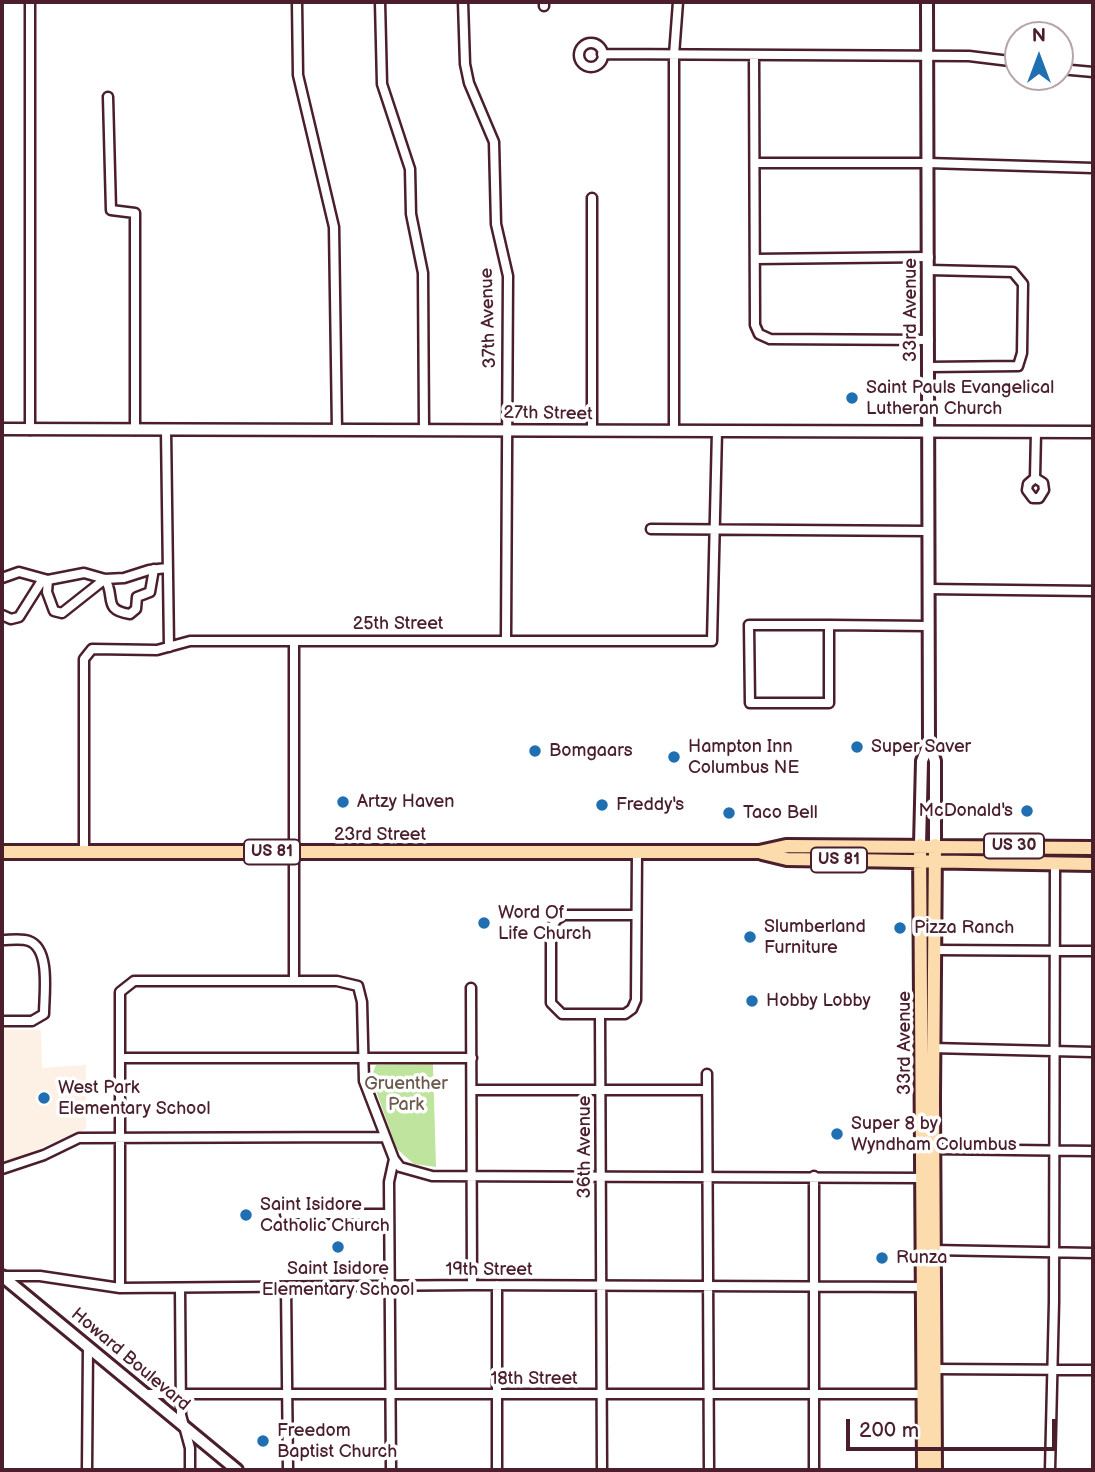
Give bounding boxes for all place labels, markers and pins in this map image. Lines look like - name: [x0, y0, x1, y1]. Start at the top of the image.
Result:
- place label: Saint Pauls Evangelical Lutheran Church: [866, 377, 1054, 420]
- marker: Saint Pauls Evangelical Lutheran Church: [844, 390, 860, 406]
- place label: Hampton Inn Columbus NE: [688, 736, 799, 778]
- place label: Super Saver: [871, 736, 971, 758]
- marker: Super Saver: [849, 739, 865, 755]
- place label: Bomgaars: [549, 740, 633, 762]
- marker: Bomgaars: [527, 743, 543, 759]
- marker: Hampton Inn Columbus NE: [666, 749, 682, 765]
- place label: Artzy Haven: [357, 791, 454, 813]
- marker: Artzy Haven: [335, 794, 351, 810]
- place label: Freddy's: [616, 794, 684, 816]
- marker: Freddy's: [594, 797, 610, 813]
- place label: McDonald's: [919, 800, 1013, 822]
- place label: Taco Bell: [743, 802, 818, 824]
- marker: McDonald's: [1019, 803, 1035, 819]
- marker: Taco Bell: [721, 805, 737, 821]
- place label: Word Of Life Church: [498, 902, 591, 944]
- marker: Word Of Life Church: [476, 915, 492, 931]
- place label: Slumberland Furniture: [764, 916, 866, 958]
- place label: Pizza Ranch: [914, 917, 1014, 939]
- marker: Pizza Ranch: [892, 920, 908, 936]
- marker: Slumberland Furniture: [742, 929, 758, 945]
- place label: Hobby Lobby: [766, 990, 871, 1012]
- marker: Hobby Lobby: [744, 993, 760, 1009]
- place label: West Park Elementary School: [58, 1077, 211, 1120]
- marker: West Park Elementary School: [36, 1090, 52, 1106]
- place label: Super 8 by Wyndham Columbus: [851, 1113, 1017, 1156]
- marker: Super 8 by Wyndham Columbus: [829, 1126, 845, 1142]
- place label: Saint Isidore Catholic Church: [260, 1194, 390, 1236]
- marker: Saint Isidore Catholic Church: [238, 1207, 254, 1223]
- marker: Saint Isidore Elementary School: [330, 1239, 346, 1255]
- place label: Runza: [896, 1247, 948, 1269]
- marker: Runza: [874, 1250, 890, 1266]
- place label: Saint Isidore Elementary School: [262, 1258, 414, 1300]
- place label: Freedom Baptist Church: [277, 1420, 397, 1462]
- marker: Freedom Baptist Church: [255, 1433, 271, 1449]

